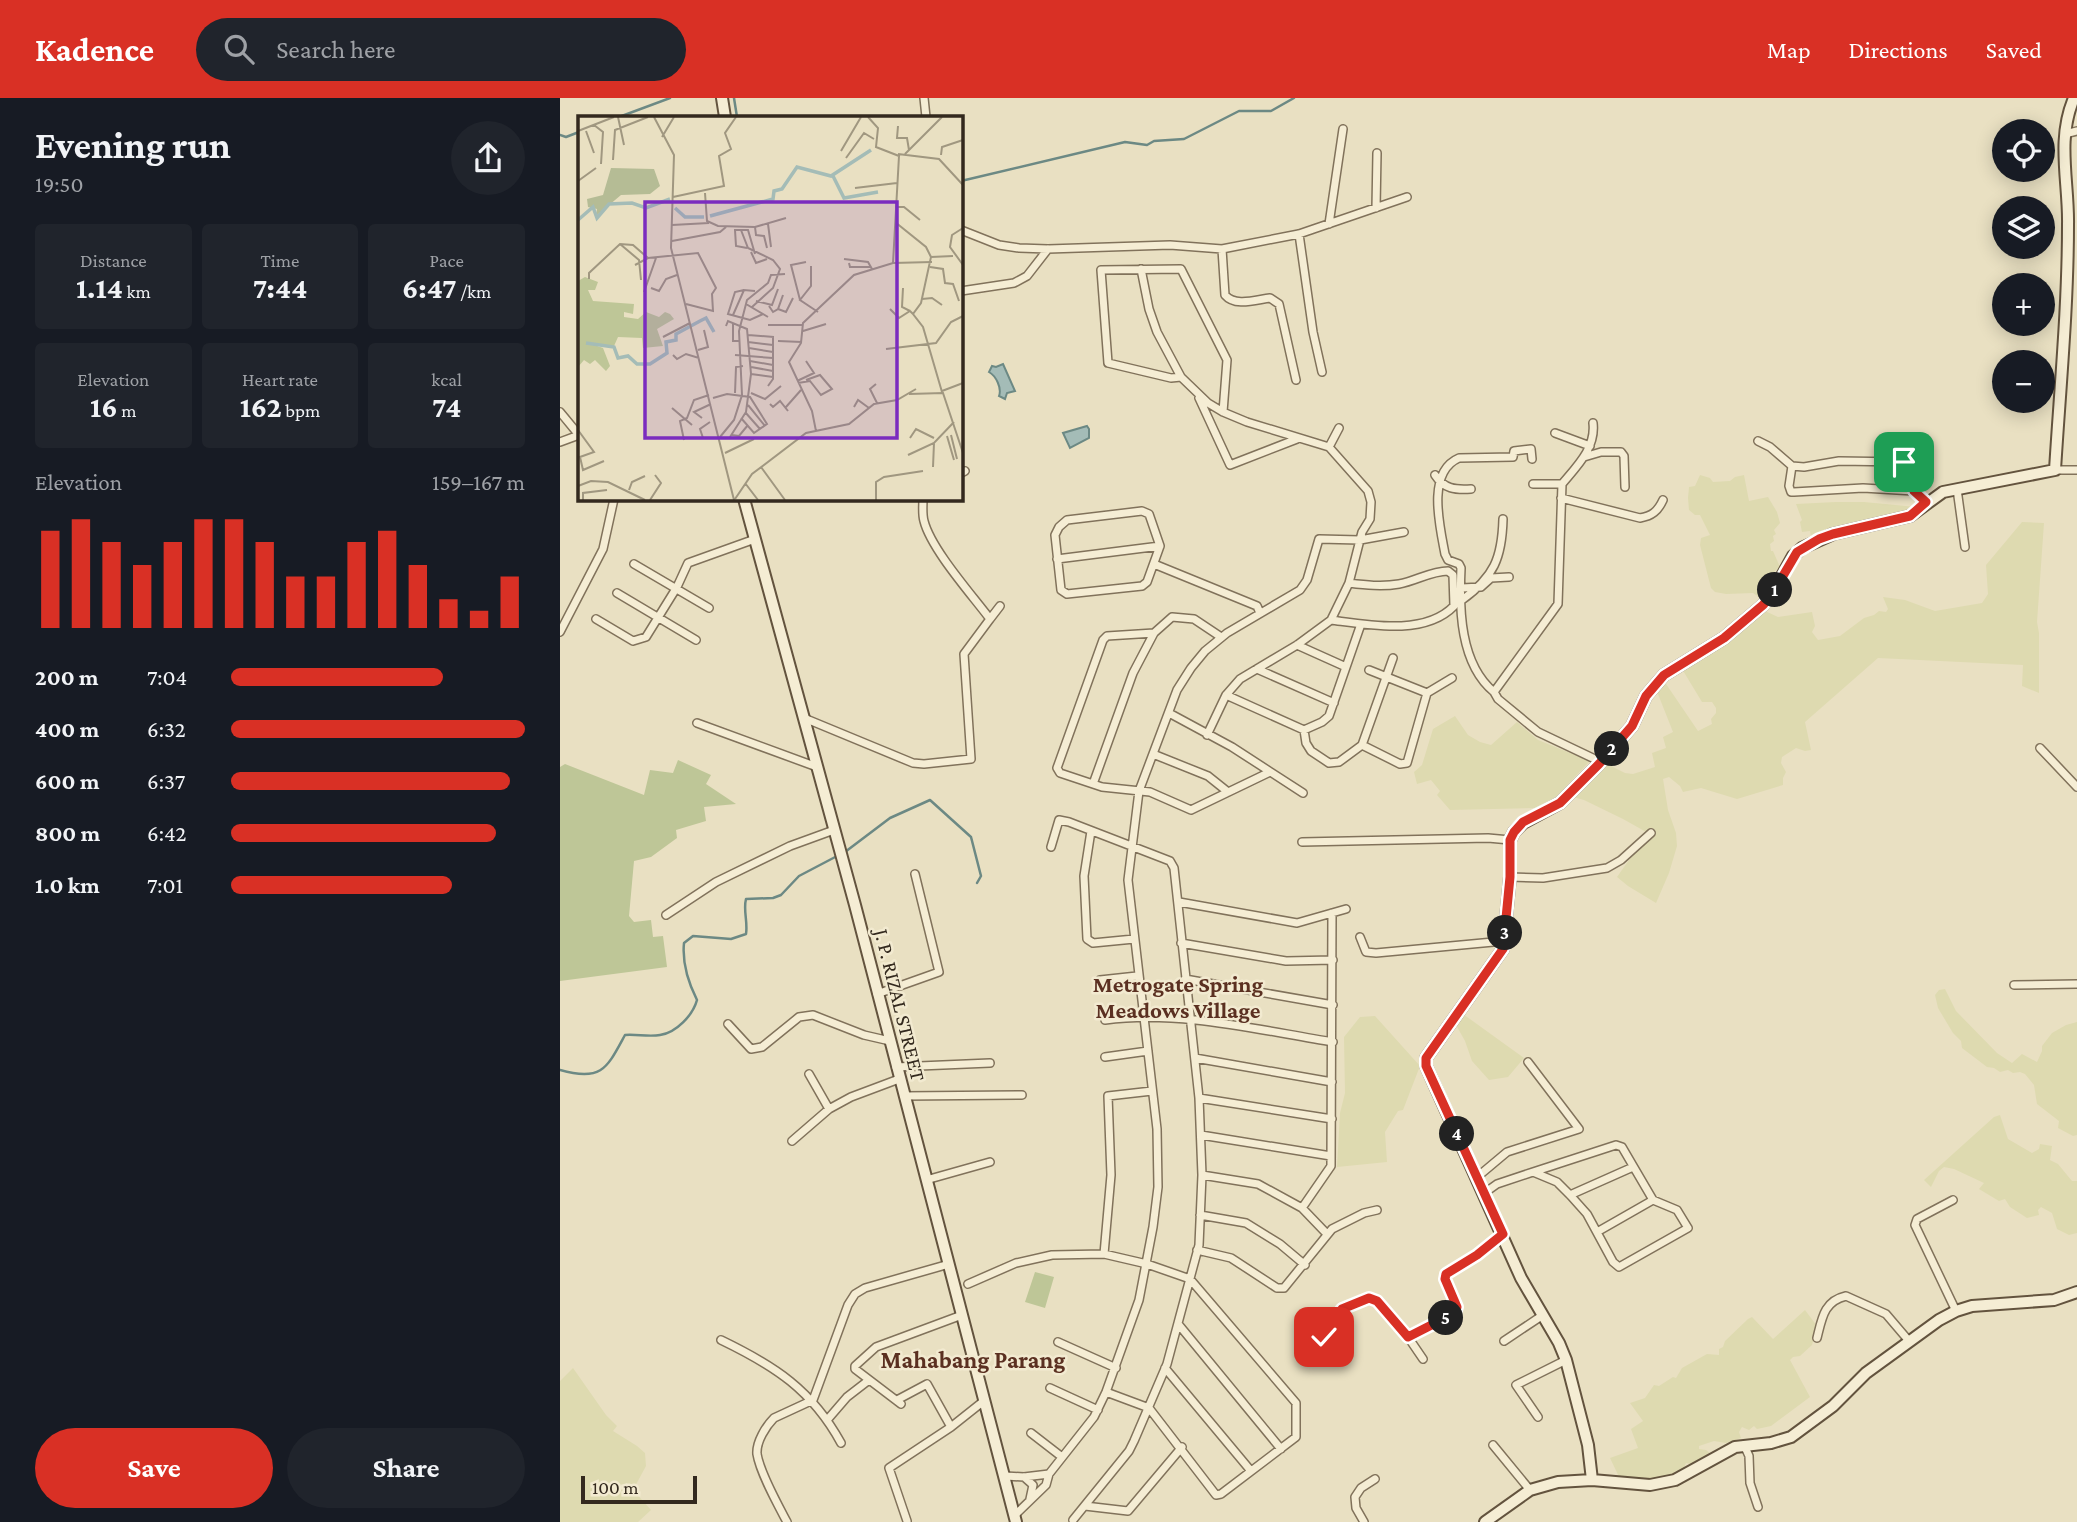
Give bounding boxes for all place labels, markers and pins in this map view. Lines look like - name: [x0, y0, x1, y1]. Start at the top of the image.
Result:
- pin: [1874, 432, 1934, 492]
- pin: 1: [1758, 573, 1792, 608]
- pin: 2: [1594, 732, 1630, 766]
- pin: 3: [1488, 916, 1522, 950]
- pin: 4: [1440, 1116, 1474, 1152]
- pin: 5: [1428, 1300, 1463, 1336]
- pin: [1294, 1307, 1354, 1367]

